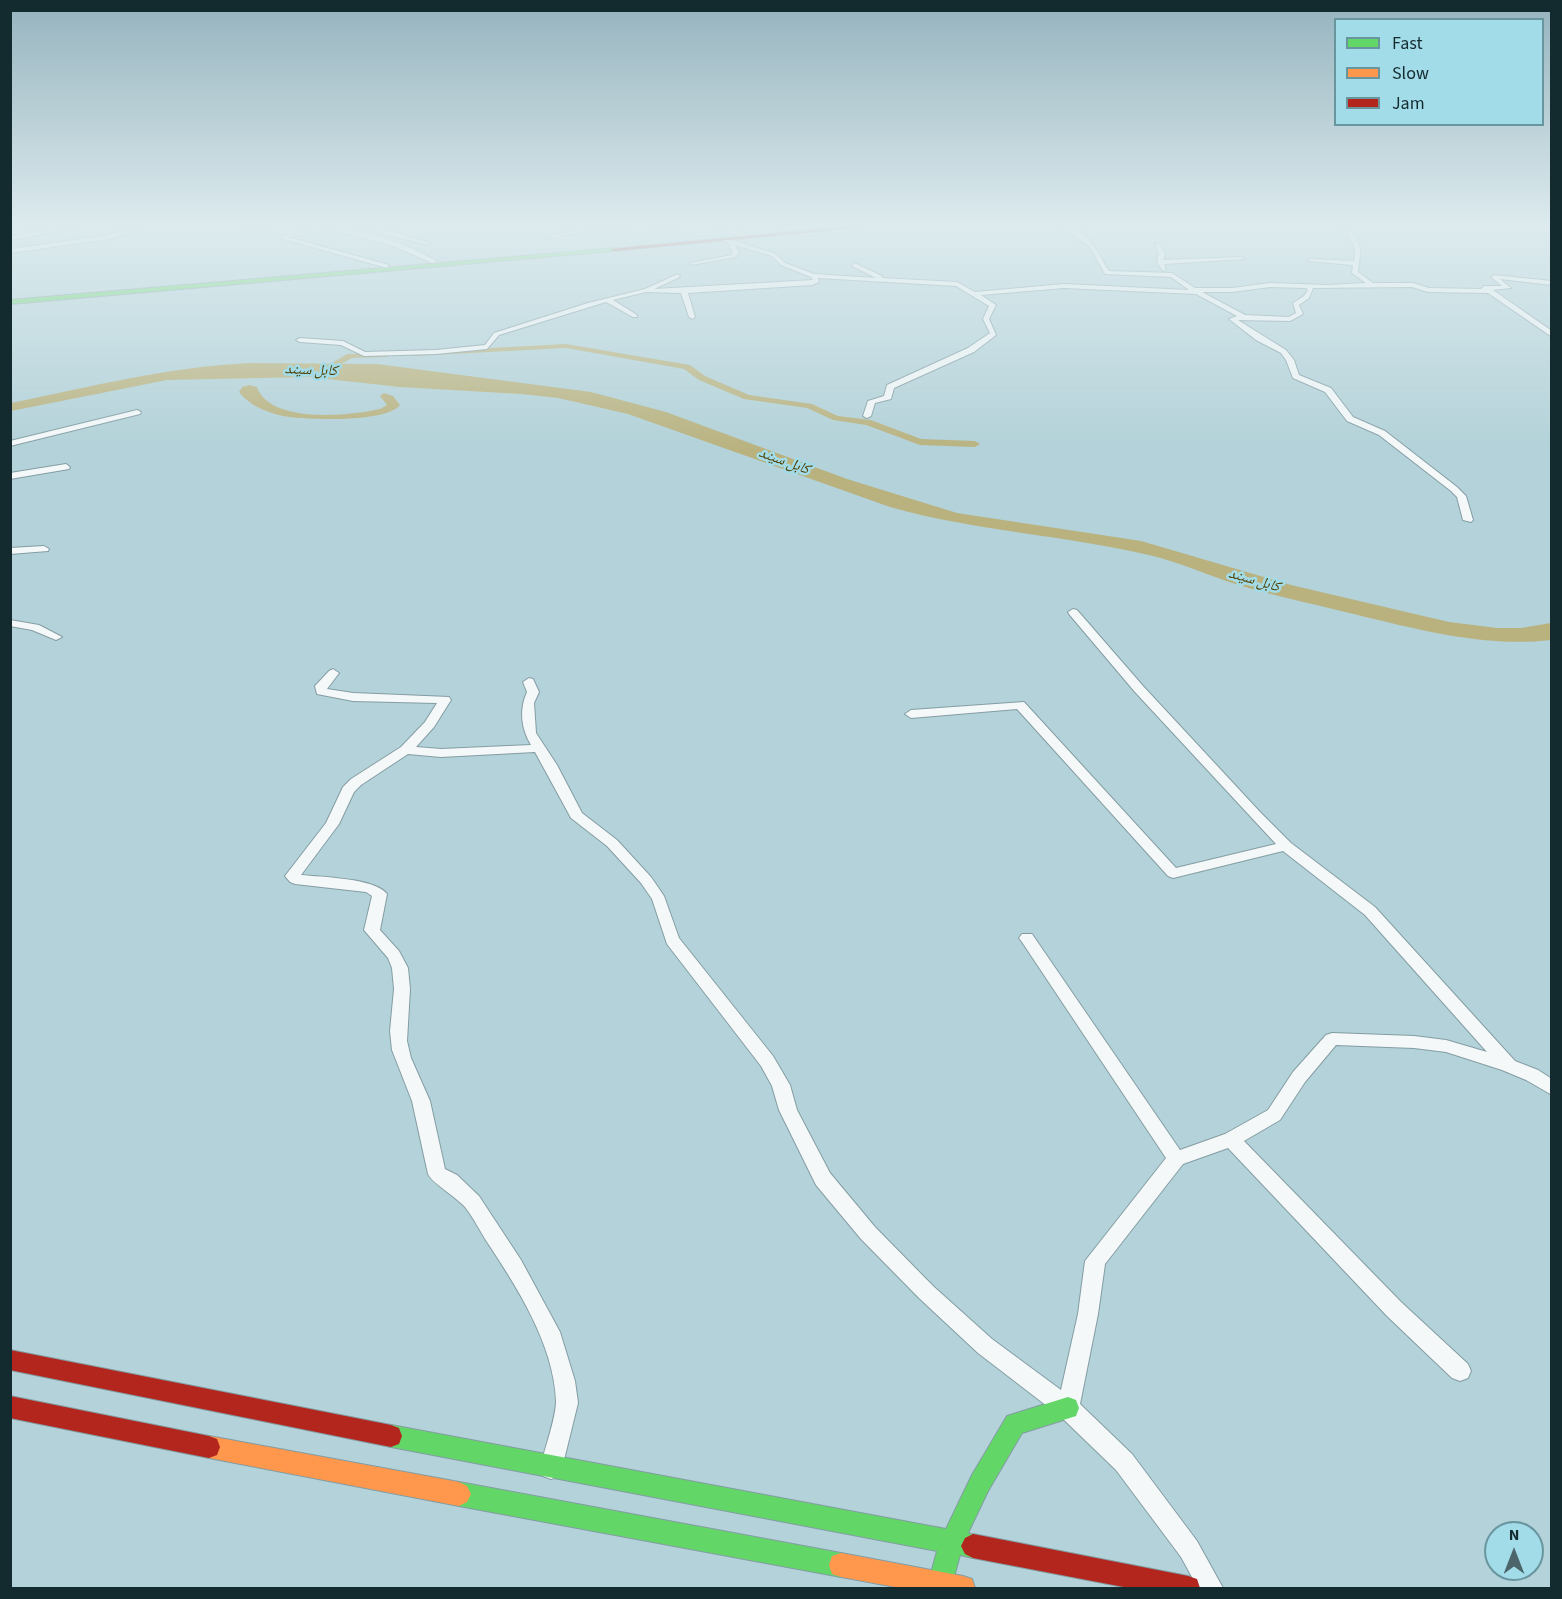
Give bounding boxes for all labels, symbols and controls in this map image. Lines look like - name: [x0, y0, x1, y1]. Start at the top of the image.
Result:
- legend: [1334, 18, 1544, 126]
- text: Fast: [1392, 31, 1423, 56]
- text: Slow: [1392, 61, 1429, 86]
- text: Jam: [1392, 91, 1425, 116]
- water label: کابل سيند: [284, 361, 338, 381]
- water label: کابل سيند: [756, 445, 812, 479]
- water label: کابل سيند: [1226, 565, 1282, 597]
- north arrow: [1484, 1521, 1544, 1581]
- text: N: [1509, 1524, 1519, 1546]

